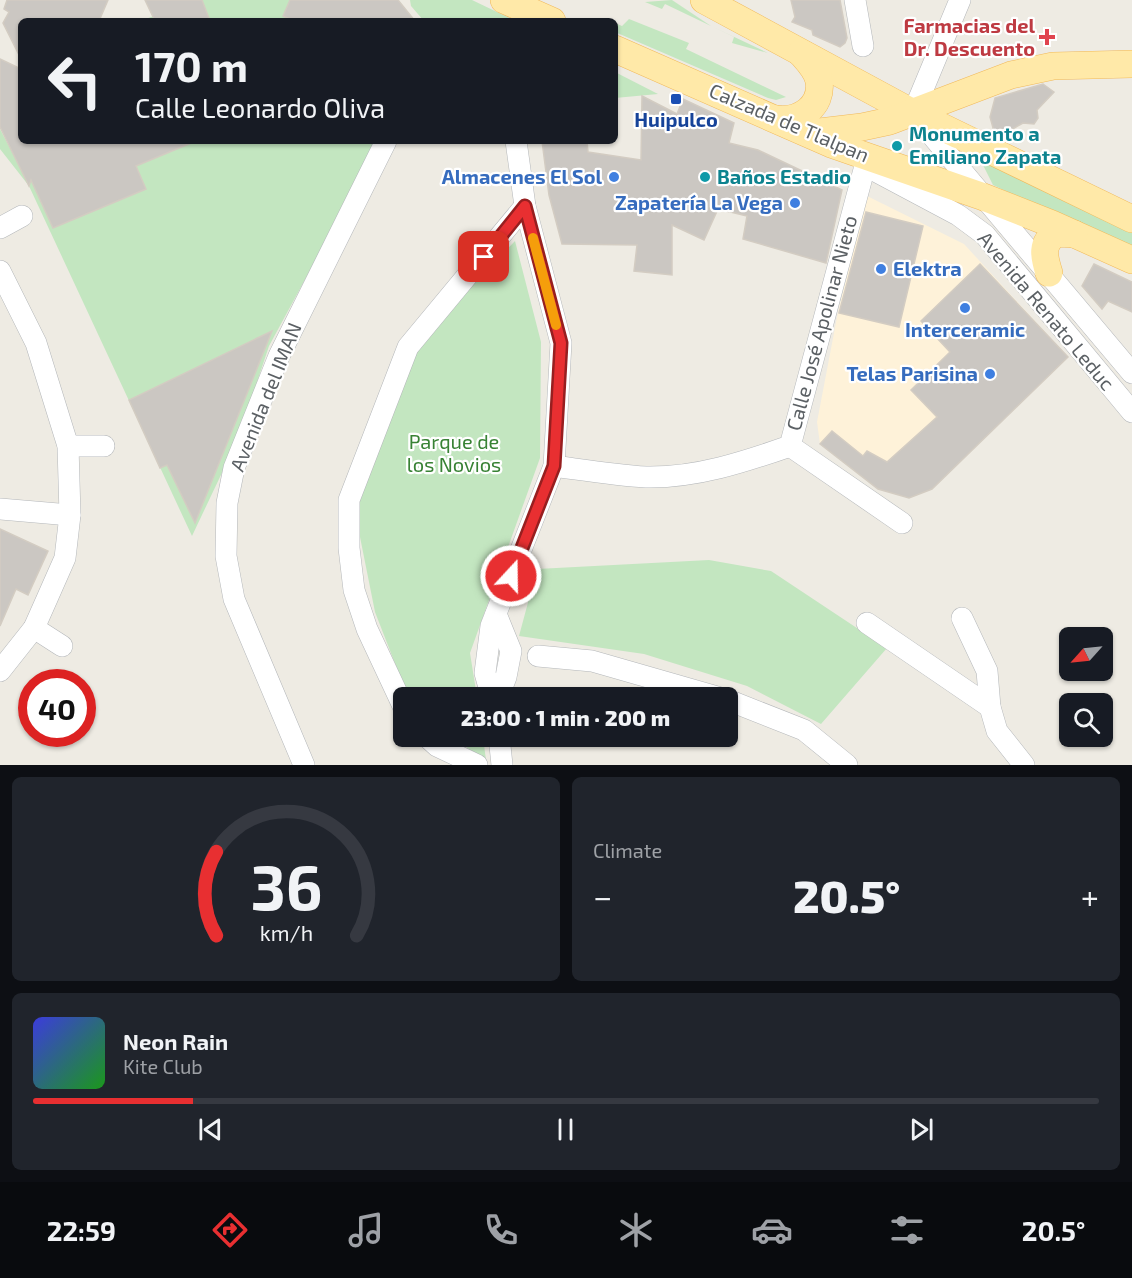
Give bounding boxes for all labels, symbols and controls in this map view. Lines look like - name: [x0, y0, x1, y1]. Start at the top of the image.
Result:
- place label: Farmacias del Dr. Descuento: [903, 13, 1035, 60]
- marker: Farmacias del Dr. Descuento: [1040, 30, 1054, 44]
- text: 170 m: [135, 40, 248, 90]
- icon: left: [36, 42, 114, 120]
- street label: Calzada de Tlalpan: [706, 78, 873, 167]
- text: Calle Leonardo Oliva: [135, 91, 385, 123]
- marker: Huipulco: [669, 92, 683, 106]
- place label: Huipulco: [634, 107, 718, 131]
- place label: Monumento a Emiliano Zapata: [909, 121, 1061, 168]
- marker: Monumento a Emiliano Zapata: [890, 139, 904, 153]
- place label: Almacenes El Sol: [442, 164, 602, 188]
- place label: Baños Estadio: [717, 164, 851, 188]
- marker: Almacenes El Sol: [607, 170, 621, 184]
- marker: Baños Estadio: [698, 170, 712, 184]
- place label: Zapatería La Vega: [615, 190, 783, 214]
- marker: Zapatería La Vega: [788, 196, 802, 210]
- street label: Calle José Apolinar Nieto: [781, 212, 861, 433]
- street label: Avenida Renato Leduc: [973, 226, 1120, 395]
- pin: [458, 231, 509, 282]
- icon: arrive: [467, 240, 500, 273]
- place label: Elektra: [893, 256, 962, 280]
- marker: Elektra: [874, 262, 888, 276]
- marker: Interceramic: [958, 301, 972, 315]
- place label: Interceramic: [905, 317, 1025, 341]
- street label: Avenida del IMAN: [224, 319, 306, 474]
- place label: Telas Parisina: [846, 361, 978, 385]
- marker: Telas Parisina: [983, 367, 997, 381]
- park label: Parque de los Novios: [407, 429, 501, 476]
- position arrow: [479, 544, 543, 608]
- north arrow: [1059, 627, 1113, 681]
- map controls: [1059, 627, 1113, 747]
- speed limit sign: 40: [18, 669, 96, 747]
- button: search: [1059, 693, 1113, 747]
- text: 23:00 · 1 min · 200 m: [461, 704, 670, 730]
- text: Climate: [593, 838, 662, 862]
- text: 36: [250, 848, 322, 923]
- text: 20.5°: [793, 868, 900, 922]
- text: −: [593, 876, 612, 916]
- text: +: [1081, 876, 1099, 916]
- text: km/h: [259, 920, 313, 945]
- text: Neon Rain: [123, 1028, 228, 1054]
- text: Kite Club: [123, 1054, 203, 1078]
- icon: previous: [194, 1113, 227, 1146]
- icon: pause: [549, 1113, 582, 1146]
- icon: next: [905, 1113, 938, 1146]
- icon: directions: [209, 1209, 251, 1251]
- icon: music: [345, 1209, 387, 1251]
- icon: phone: [480, 1209, 522, 1251]
- icon: climate: [615, 1209, 657, 1251]
- icon: car: [751, 1209, 793, 1251]
- icon: filters: [886, 1209, 928, 1251]
- text: 22:59: [47, 1214, 116, 1246]
- text: 20.5°: [1022, 1214, 1085, 1246]

